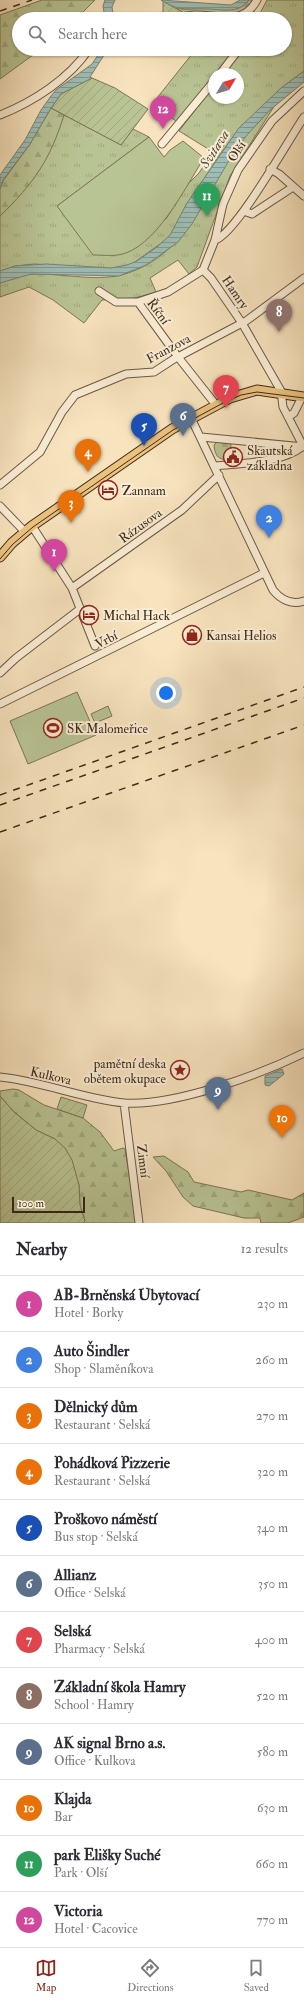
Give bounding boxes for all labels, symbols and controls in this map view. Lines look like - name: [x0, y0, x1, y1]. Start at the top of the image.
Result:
- search box: [12, 12, 292, 56]
- icon: search: [26, 23, 48, 45]
- text: Search here: [58, 25, 127, 44]
- north arrow: [208, 68, 244, 104]
- pin: 12: [150, 96, 176, 129]
- water label: Svitava: [195, 127, 233, 172]
- street label: Olší: [224, 137, 250, 165]
- pin: 11: [194, 183, 220, 216]
- street label: Hamry: [217, 273, 252, 313]
- street label: Říční: [143, 294, 176, 329]
- pin: 8: [266, 299, 292, 332]
- street label: Franzova: [143, 330, 194, 367]
- pin: 7: [213, 375, 239, 408]
- pin: 6: [170, 403, 196, 436]
- pin: 5: [131, 413, 157, 446]
- pin: 4: [75, 439, 101, 472]
- place label: Skautská základna: [247, 443, 293, 474]
- public building icon: Skautská základna: [222, 446, 244, 468]
- hotel icon: Zannam: [97, 479, 119, 501]
- place label: Zannam: [122, 483, 166, 499]
- pin: 3: [58, 490, 84, 523]
- street label: Rázusova: [116, 505, 166, 547]
- pin: 2: [256, 505, 282, 538]
- pin: 1: [41, 539, 67, 572]
- hotel icon: Michal Hack: [78, 604, 100, 626]
- place label: Michal Hack: [103, 608, 171, 624]
- shop icon: Kansai Helios: [181, 624, 203, 646]
- street label: Vrbí: [93, 627, 122, 652]
- place label: Kansai Helios: [206, 628, 277, 644]
- your location: [156, 683, 176, 703]
- sports icon: SK Malomeřice: [42, 717, 64, 739]
- place label: SK Malomeřice: [67, 721, 148, 737]
- place label: pamětní deska obětem okupace: [84, 1056, 167, 1088]
- place icon: pamětní deska obětem okupace: [169, 1059, 191, 1081]
- street label: Kulkova: [29, 1063, 74, 1089]
- pin: 9: [205, 1077, 231, 1110]
- pin: 10: [269, 1105, 295, 1138]
- street label: Zimní: [133, 1144, 153, 1180]
- scale bar: [12, 1195, 85, 1214]
- text: 100 m: [18, 1197, 44, 1210]
- text: Nearby: [16, 1239, 67, 1260]
- text: 12 results: [241, 1241, 288, 1257]
- text: AB-Brněnská Ubytovací: [54, 1286, 199, 1305]
- text: 1: [27, 1296, 31, 1312]
- text: 230 m: [257, 1296, 288, 1312]
- text: Hotel · Borky: [54, 1305, 123, 1321]
- text: Auto Šindler: [54, 1342, 129, 1361]
- text: 2: [26, 1352, 32, 1368]
- text: 260 m: [255, 1352, 288, 1368]
- text: Shop · Slaměníkova: [54, 1361, 153, 1377]
- text: Dělnický dům: [54, 1398, 138, 1417]
- text: 3: [27, 1408, 32, 1424]
- text: 270 m: [256, 1408, 288, 1424]
- text: Restaurant · Selská: [54, 1417, 150, 1433]
- text: Pohádková Pizzerie: [54, 1454, 170, 1473]
- text: 4: [25, 1464, 33, 1480]
- text: 320 m: [257, 1464, 288, 1480]
- text: Restaurant · Selská: [54, 1473, 150, 1489]
- text: Proškovo náměstí: [54, 1510, 157, 1529]
- text: 5: [26, 1520, 32, 1536]
- text: 340 m: [257, 1520, 288, 1536]
- text: Bus stop · Selská: [54, 1529, 138, 1545]
- text: Allianz: [54, 1566, 96, 1585]
- text: 6: [26, 1576, 32, 1592]
- text: 350 m: [258, 1576, 288, 1592]
- text: Office · Selská: [54, 1585, 126, 1601]
- text: Selská: [54, 1622, 91, 1641]
- text: 7: [26, 1632, 32, 1648]
- text: 400 m: [255, 1632, 288, 1648]
- text: Pharmacy · Selská: [54, 1641, 145, 1657]
- text: Základní škola Hamry: [54, 1678, 186, 1697]
- text: 8: [26, 1688, 32, 1704]
- text: 520 m: [256, 1688, 288, 1704]
- text: School · Hamry: [54, 1697, 134, 1713]
- text: AK signal Brno a.s.: [54, 1734, 165, 1753]
- text: 9: [26, 1744, 32, 1760]
- text: 580 m: [257, 1744, 288, 1760]
- text: Office · Kulkova: [54, 1753, 136, 1769]
- text: Klajda: [54, 1790, 92, 1809]
- text: 10: [23, 1800, 35, 1816]
- text: 630 m: [257, 1800, 288, 1816]
- text: Bar: [54, 1809, 73, 1825]
- text: park Elišky Suché: [54, 1846, 161, 1865]
- text: 11: [24, 1856, 34, 1872]
- text: 660 m: [255, 1856, 288, 1872]
- text: Park · Olší: [54, 1865, 107, 1881]
- text: Victoria: [54, 1902, 102, 1921]
- text: 12: [23, 1912, 35, 1928]
- text: 770 m: [257, 1912, 288, 1928]
- text: Hotel · Cacovice: [54, 1921, 138, 1937]
- tab: Map: [35, 1957, 57, 1994]
- tab: Directions: [127, 1957, 174, 1994]
- tab: Saved: [244, 1957, 269, 1994]

